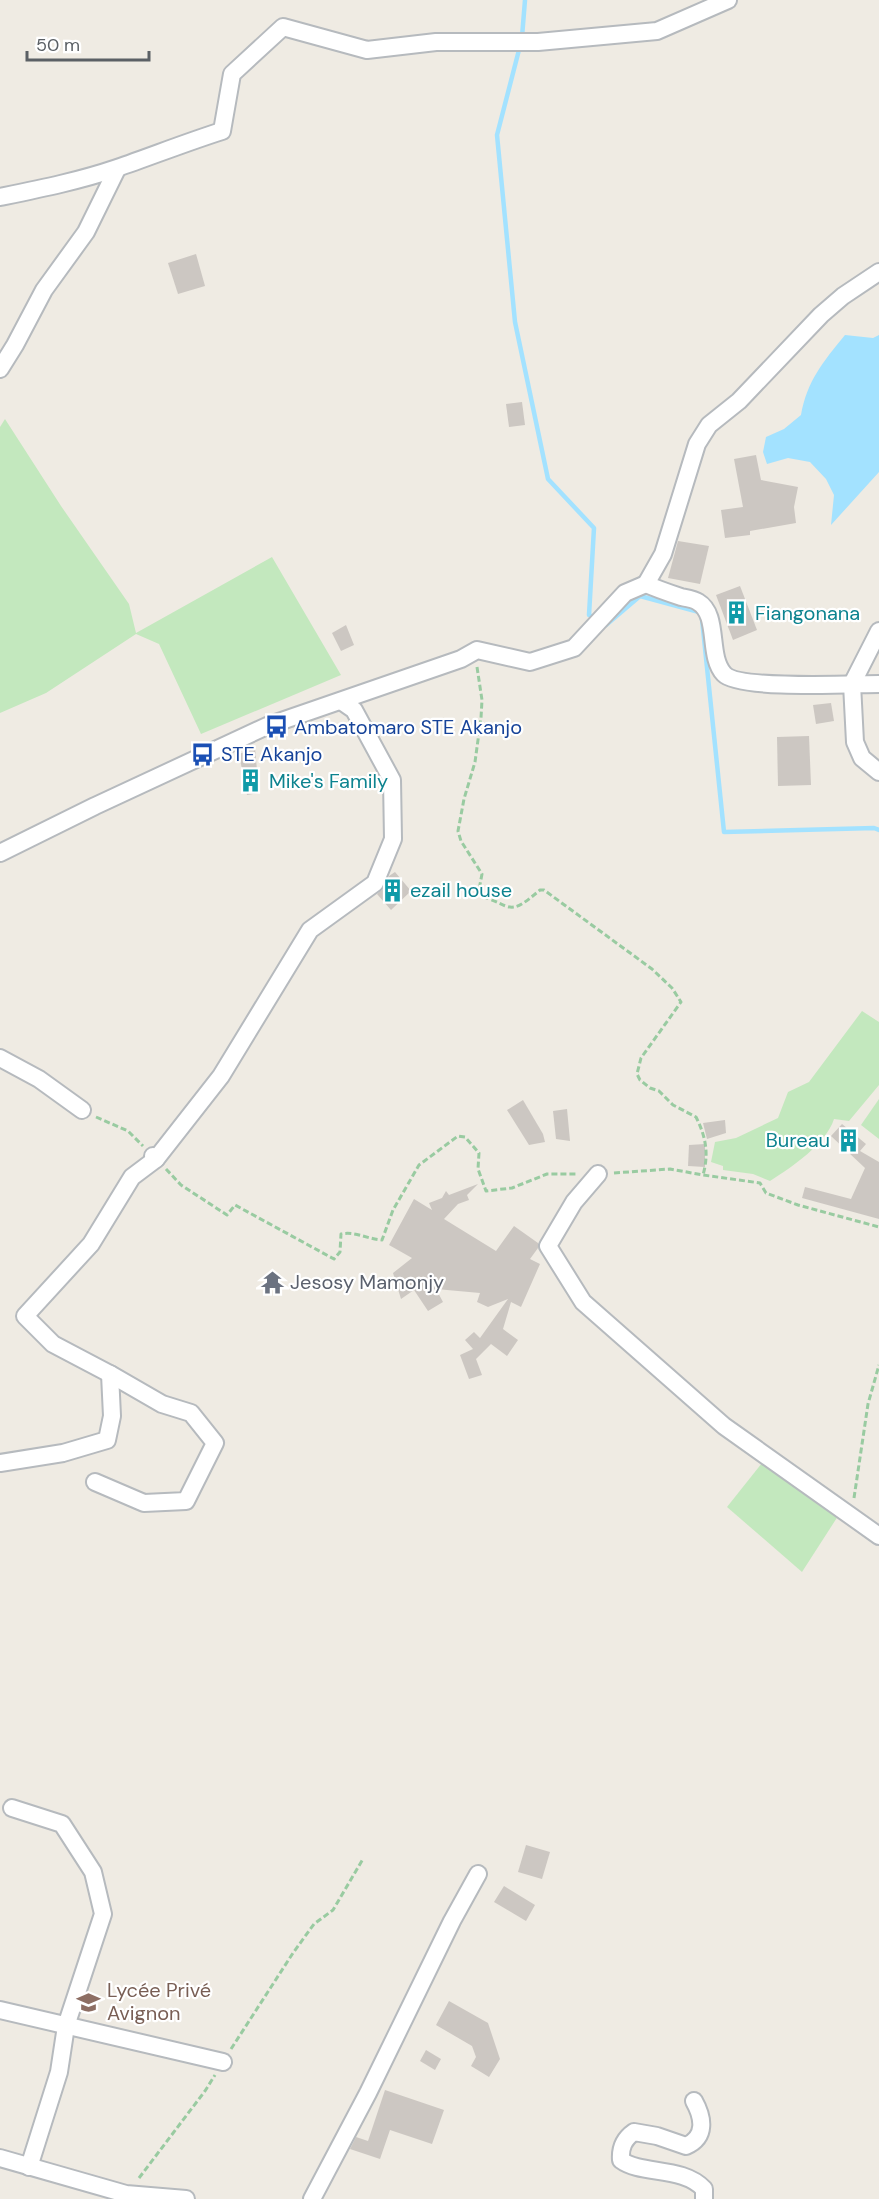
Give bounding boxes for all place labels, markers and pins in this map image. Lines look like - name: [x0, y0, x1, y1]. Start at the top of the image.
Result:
- building icon: Fiangonana: [724, 600, 750, 626]
- place label: Fiangonana: [755, 600, 860, 626]
- bus stop icon: Ambatomaro STE Akanjo: [263, 714, 289, 740]
- place label: Ambatomaro STE Akanjo: [294, 714, 522, 740]
- bus stop icon: STE Akanjo: [190, 741, 216, 767]
- place label: STE Akanjo: [221, 741, 322, 767]
- building icon: Mike's Family: [238, 768, 264, 794]
- place label: Mike's Family: [269, 768, 388, 794]
- building icon: ezail house: [379, 877, 405, 903]
- place label: ezail house: [410, 877, 512, 903]
- place label: Bureau: [766, 1127, 830, 1153]
- building icon: Bureau: [835, 1127, 861, 1153]
- temple icon: Jesosy Mamonjy: [259, 1269, 285, 1295]
- place label: Jesosy Mamonjy: [290, 1269, 444, 1295]
- place label: Lycée Privé Avignon: [107, 1977, 211, 2026]
- school or university icon: Lycée Privé Avignon: [76, 1989, 102, 2015]

